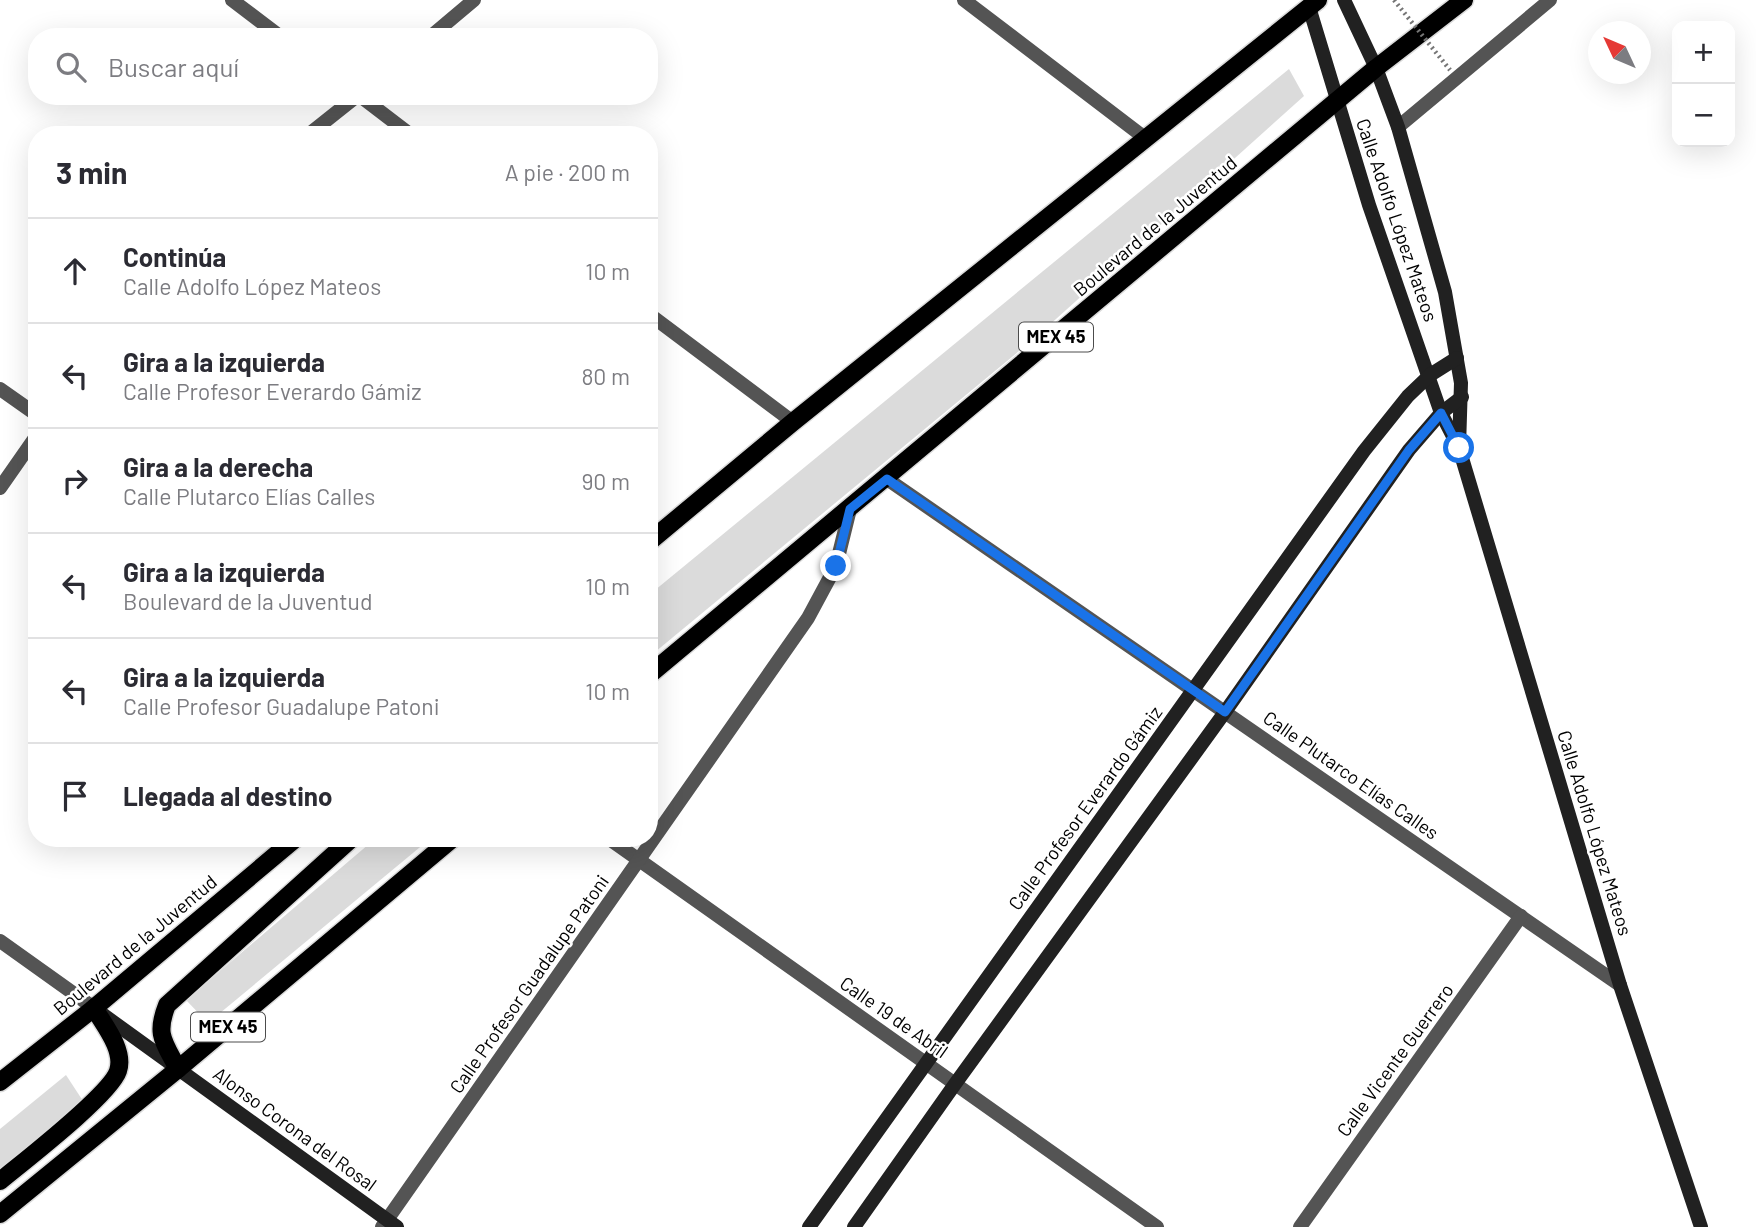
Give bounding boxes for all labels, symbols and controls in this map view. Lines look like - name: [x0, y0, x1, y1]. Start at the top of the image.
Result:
- north arrow: [1588, 21, 1651, 84]
- map controls: [1672, 21, 1735, 147]
- button: +: [1672, 21, 1735, 84]
- search box: [28, 28, 658, 105]
- icon: search: [52, 48, 90, 86]
- text: Buscar aquí: [108, 51, 239, 82]
- button: −: [1672, 84, 1735, 147]
- street label: Calle Adolfo López Mateos: [1352, 115, 1443, 324]
- street label: Boulevard de la Juventud: [1068, 151, 1241, 301]
- text: 3 min: [56, 154, 127, 190]
- text: A pie · 200 m: [505, 158, 630, 186]
- text: Continúa: [123, 241, 226, 272]
- icon: ahead: [56, 252, 94, 290]
- text: 10 m: [585, 257, 630, 285]
- text: Calle Adolfo López Mateos: [123, 272, 381, 300]
- road number: MEX 45: [1019, 323, 1093, 352]
- text: Gira a la izquierda: [123, 346, 325, 377]
- icon: left: [56, 357, 94, 395]
- text: 80 m: [581, 362, 630, 390]
- text: Calle Profesor Everardo Gámiz: [123, 377, 422, 405]
- route start: [1443, 432, 1474, 463]
- text: Gira a la derecha: [123, 451, 313, 482]
- icon: right: [56, 462, 94, 500]
- text: 90 m: [581, 467, 630, 495]
- text: Calle Plutarco Elías Calles: [123, 482, 375, 510]
- route end: [820, 550, 851, 581]
- text: Gira a la izquierda: [123, 556, 325, 587]
- icon: left: [56, 567, 94, 605]
- text: 10 m: [585, 572, 630, 600]
- text: Boulevard de la Juventud: [123, 587, 372, 615]
- text: Gira a la izquierda: [123, 661, 325, 692]
- icon: left: [56, 672, 94, 710]
- text: 10 m: [585, 677, 630, 705]
- text: Calle Profesor Guadalupe Patoni: [123, 692, 440, 720]
- street label: Calle Profesor Everardo Gámiz: [1003, 701, 1166, 914]
- street label: Calle Plutarco Elías Calles: [1259, 705, 1443, 844]
- street label: Calle Adolfo López Mateos: [1553, 727, 1638, 938]
- icon: arrive: [56, 777, 94, 815]
- text: Llegada al destino: [123, 780, 332, 811]
- street label: Boulevard de la Juventud: [48, 870, 221, 1020]
- street label: Calle Profesor Guadalupe Patoni: [444, 870, 613, 1097]
- street label: Calle 19 de Abril: [836, 971, 953, 1062]
- street label: Calle Vicente Guerrero: [1331, 979, 1458, 1141]
- road number: MEX 45: [191, 1012, 265, 1042]
- street label: Alonso Corona del Rosal: [209, 1062, 382, 1196]

